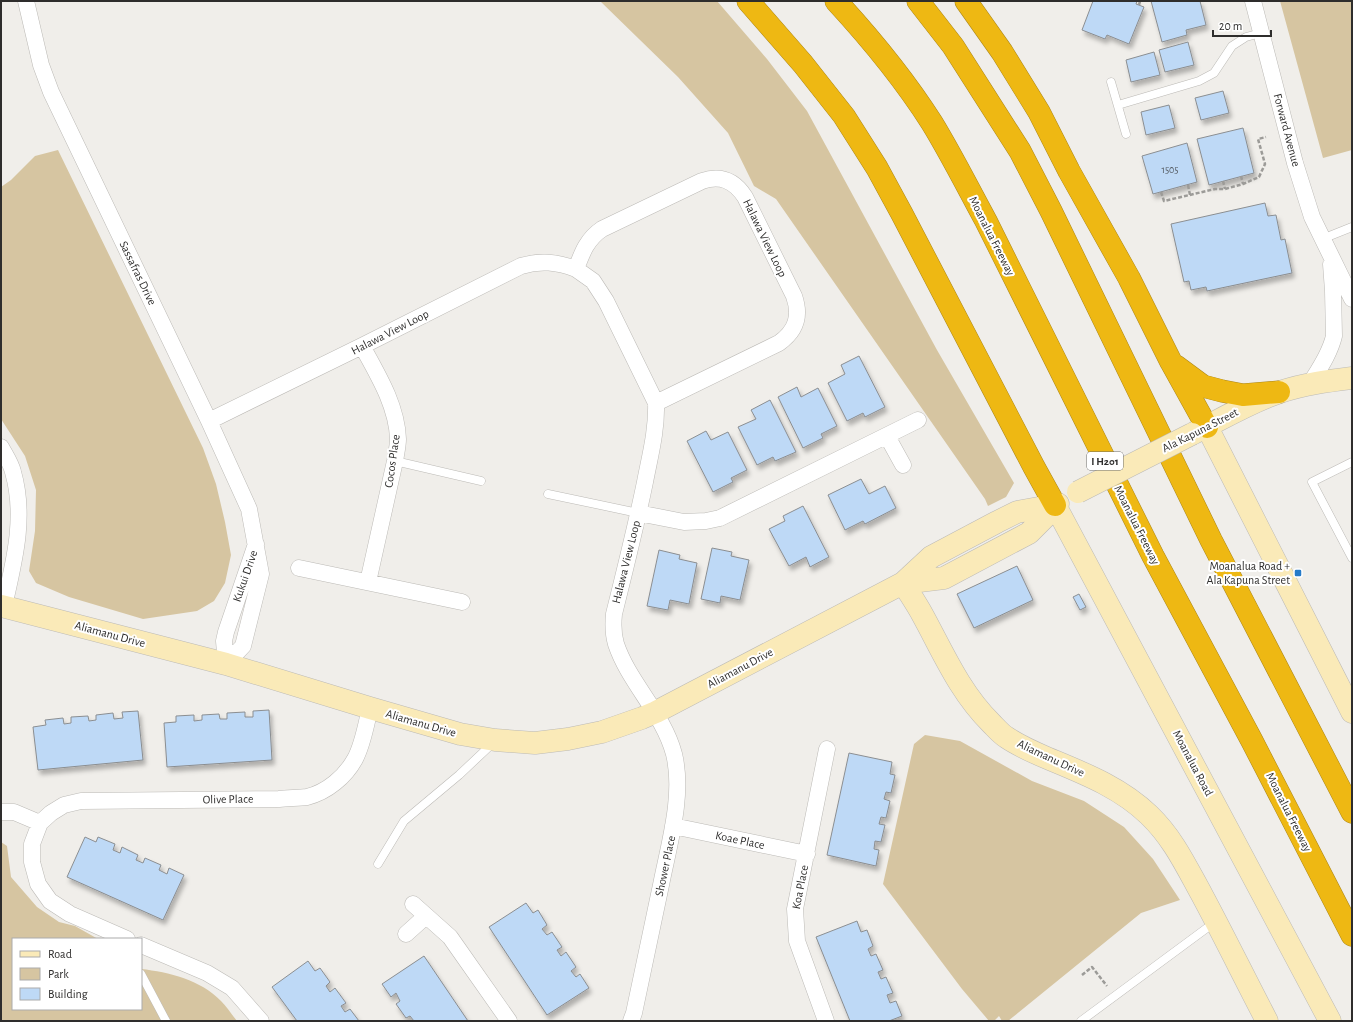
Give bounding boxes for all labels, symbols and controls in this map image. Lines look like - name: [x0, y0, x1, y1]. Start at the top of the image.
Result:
- scale bar: [1213, 12, 1271, 38]
- text: 20 m: [1219, 20, 1242, 32]
- street label: Forward Avenue: [1272, 92, 1302, 168]
- house number: 1505: [1161, 165, 1179, 175]
- street label: Moanalua Freeway: [966, 195, 1017, 278]
- street label: Halawa View Loop: [741, 197, 789, 279]
- street label: Sassafras Drive: [117, 239, 159, 307]
- street label: Halawa View Loop: [349, 307, 431, 357]
- street label: Ala Kapuna Street: [1160, 406, 1240, 454]
- street label: Cocos Place: [382, 434, 402, 488]
- road number: I H201: [1087, 452, 1123, 470]
- street label: Moanalua Freeway: [1111, 484, 1162, 567]
- street label: Halawa View Loop: [610, 519, 642, 605]
- street label: Kukui Drive: [231, 549, 259, 603]
- place label: Moanalua Road + Ala Kapuna Street: [1207, 560, 1290, 586]
- marker: Moanalua Road + Ala Kapuna Street: [1293, 568, 1303, 578]
- street label: Aliamanu Drive: [73, 619, 147, 649]
- street label: Aliamanu Drive: [705, 646, 775, 690]
- street label: Aliamanu Drive: [384, 707, 458, 739]
- street label: Moanalua Road: [1171, 728, 1215, 798]
- street label: Aliamanu Drive: [1016, 737, 1086, 779]
- street label: Moanalua Freeway: [1263, 771, 1314, 854]
- street label: Olive Place: [203, 793, 253, 805]
- street label: Koae Place: [714, 829, 766, 851]
- street label: Shower Place: [653, 835, 677, 897]
- street label: Koa Place: [790, 864, 810, 910]
- legend: [12, 938, 142, 1010]
- text: Road: [48, 948, 72, 960]
- text: Park: [48, 968, 69, 980]
- text: Building: [48, 988, 88, 1000]

